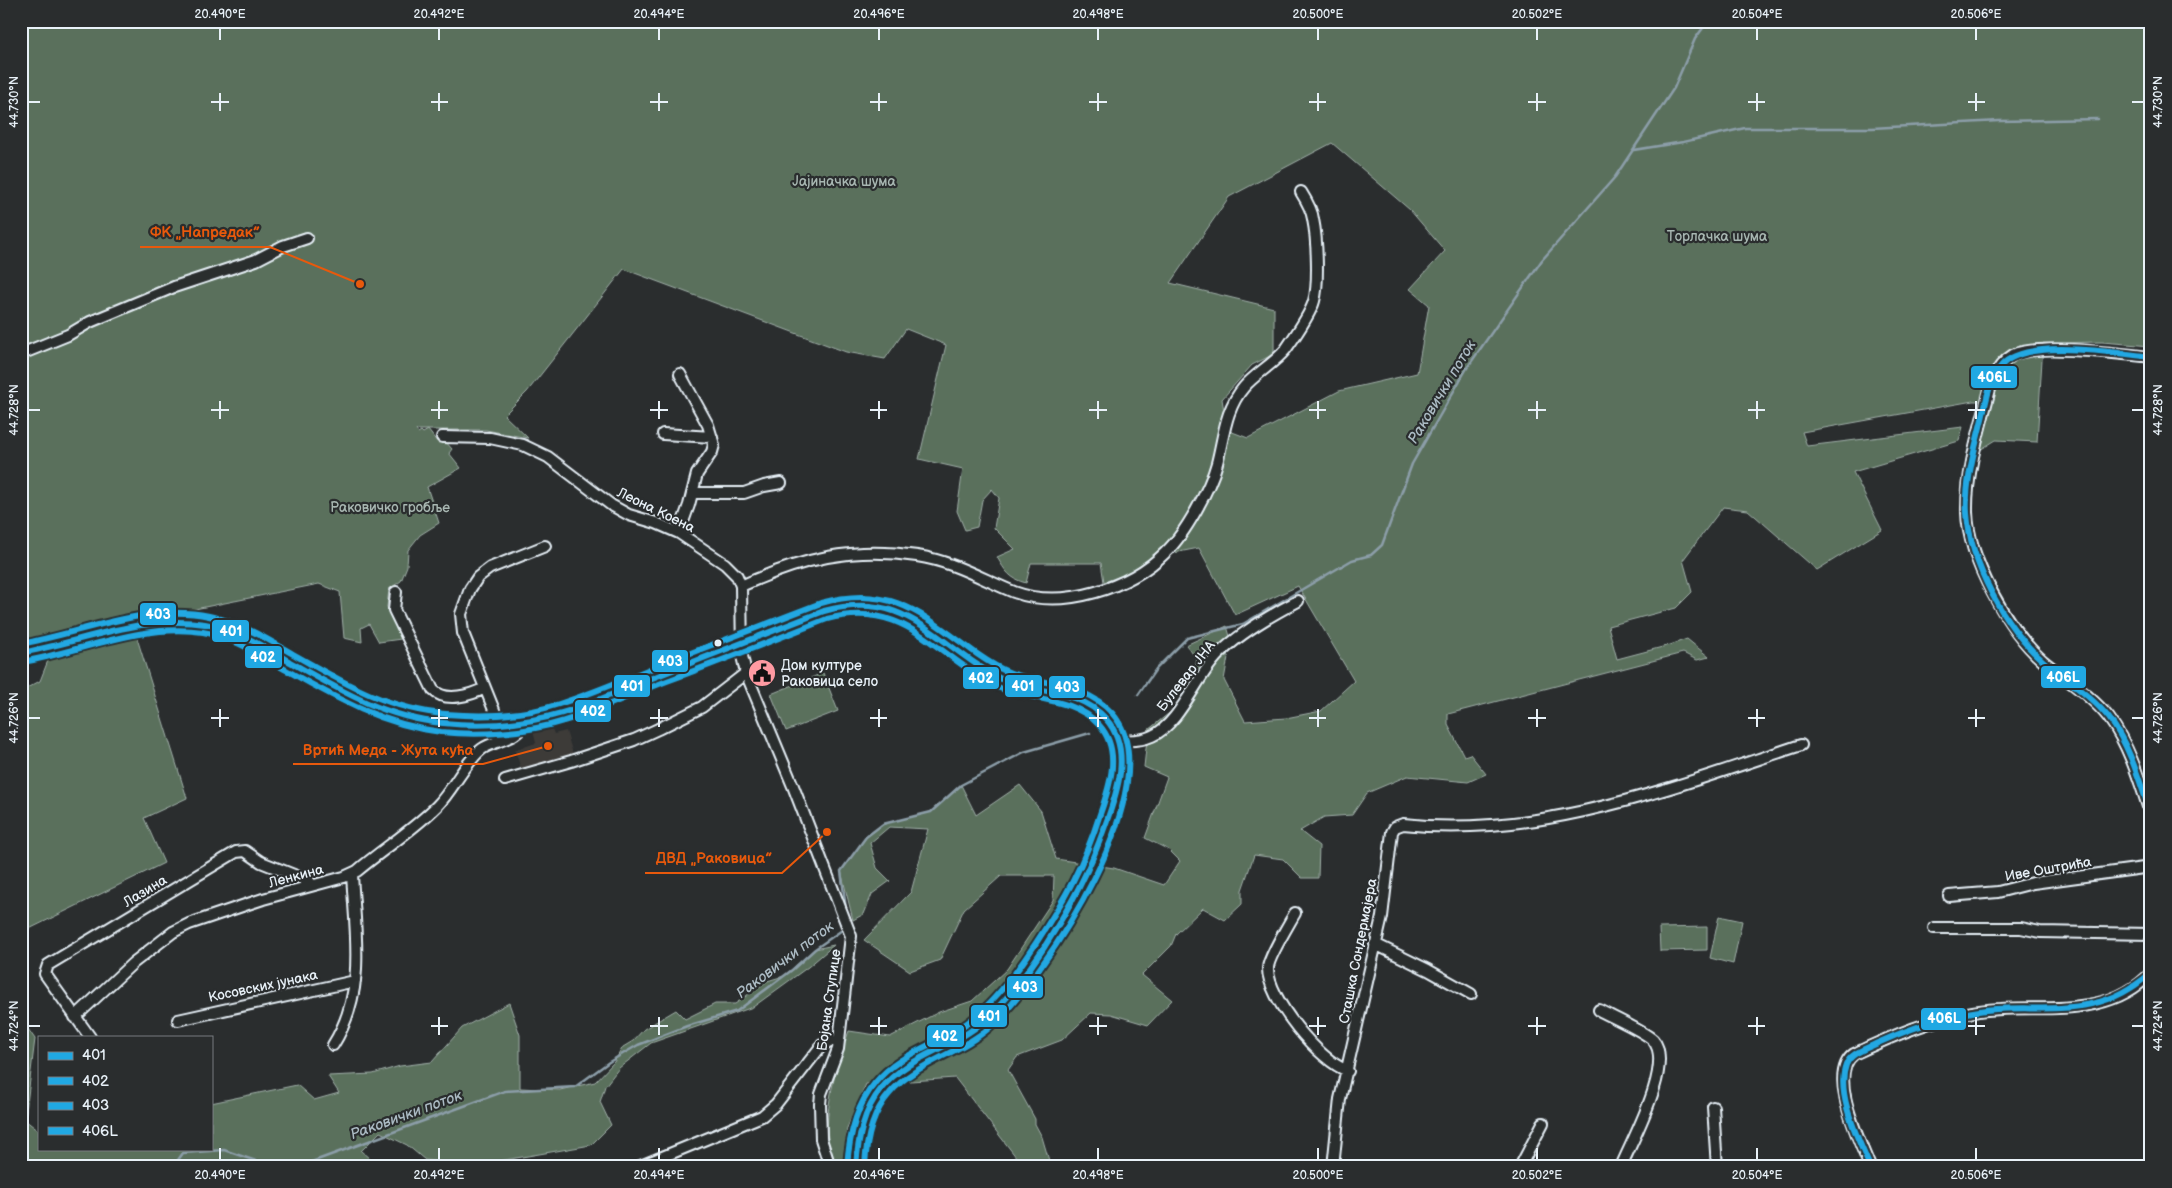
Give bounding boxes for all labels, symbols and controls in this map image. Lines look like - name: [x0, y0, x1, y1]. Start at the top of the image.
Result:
- text: 20.490°E: [194, 7, 246, 22]
- text: 20.492°E: [414, 7, 465, 22]
- text: 20.494°E: [633, 7, 685, 22]
- text: 20.496°E: [853, 7, 905, 22]
- text: 20.498°E: [1072, 7, 1124, 22]
- text: 20.500°E: [1293, 7, 1344, 22]
- text: 20.502°E: [1512, 7, 1562, 22]
- text: 20.504°E: [1732, 7, 1782, 22]
- text: 20.506°E: [1951, 7, 2002, 22]
- text: 44.730°N: [7, 76, 22, 128]
- text: 44.730°N: [2151, 76, 2166, 128]
- park label: Јајиначка шума: [792, 173, 896, 190]
- callout: ФК „Напредак”: [140, 217, 270, 247]
- text: ФК „Напредак”: [150, 223, 260, 242]
- park label: Торлачка шума: [1667, 228, 1768, 245]
- water label: Раковички поток: [1404, 336, 1481, 447]
- line badge: 406L: [1970, 365, 2018, 389]
- text: 406L: [1977, 369, 2011, 386]
- text: 44.728°N: [7, 384, 22, 436]
- text: 44.728°N: [2151, 384, 2166, 436]
- street label: Леона Коена: [613, 483, 698, 536]
- park label: Раковичко гробље: [330, 499, 450, 516]
- line badge: 403: [139, 602, 177, 626]
- text: 403: [145, 606, 171, 623]
- line badge: 401: [211, 619, 250, 643]
- text: 401: [220, 623, 242, 640]
- street label: Булевар ЈНА: [1153, 637, 1219, 715]
- unlabelled marker: [713, 638, 723, 648]
- line badge: 402: [244, 645, 283, 669]
- text: 402: [250, 649, 276, 666]
- line badge: 403: [651, 649, 689, 673]
- text: 403: [657, 653, 683, 670]
- place label: Дом културе Раковица село: [781, 657, 878, 690]
- public building icon: Дом културе Раковица село: [747, 658, 777, 688]
- line badge: 406L: [2040, 665, 2087, 689]
- line badge: 402: [962, 666, 1000, 690]
- text: 406L: [2046, 669, 2080, 686]
- text: 402: [968, 670, 994, 687]
- line badge: 401: [613, 674, 651, 698]
- line badge: 401: [1004, 674, 1043, 698]
- line badge: 403: [1048, 675, 1086, 699]
- text: 401: [621, 678, 643, 695]
- text: 401: [1012, 678, 1034, 695]
- text: 403: [1054, 679, 1080, 696]
- text: 44.726°N: [7, 692, 22, 744]
- text: 44.726°N: [2151, 692, 2166, 744]
- line badge: 402: [574, 699, 612, 723]
- text: 402: [580, 703, 606, 720]
- callout: Вртић Меда - Жута кућа: [293, 734, 483, 764]
- text: Вртић Меда - Жута кућа: [303, 741, 473, 760]
- callout: ДВД „Раковица”: [645, 843, 782, 873]
- text: ДВД „Раковица”: [656, 849, 772, 868]
- street label: Иве Оштрића: [2003, 853, 2093, 885]
- street label: Ленкина: [266, 860, 326, 892]
- street label: Лазина: [119, 871, 171, 911]
- street label: Сташка Сондермајера: [1336, 876, 1381, 1025]
- water label: Раковички поток: [732, 916, 839, 1003]
- street label: Бојана Ступице: [813, 948, 845, 1052]
- street label: Косовских јунака: [207, 966, 320, 1006]
- line badge: 403: [1006, 975, 1044, 999]
- text: 403: [1012, 979, 1038, 996]
- text: 44.724°N: [7, 1000, 22, 1052]
- text: 44.724°N: [2151, 1000, 2166, 1052]
- line badge: 401: [970, 1004, 1008, 1028]
- line badge: 406L: [1920, 1007, 1967, 1031]
- text: 401: [978, 1008, 1000, 1025]
- text: 406L: [1927, 1010, 1961, 1027]
- line badge: 402: [926, 1024, 965, 1048]
- text: 402: [932, 1028, 958, 1045]
- legend: [38, 1036, 212, 1150]
- text: 401: [82, 1046, 106, 1065]
- text: 402: [82, 1072, 109, 1091]
- water label: Раковички поток: [347, 1086, 466, 1144]
- text: 403: [82, 1096, 109, 1115]
- text: 406L: [82, 1122, 118, 1141]
- text: 20.490°E: [194, 1168, 246, 1183]
- text: 20.492°E: [414, 1168, 465, 1183]
- text: 20.494°E: [633, 1168, 685, 1183]
- text: 20.496°E: [853, 1168, 905, 1183]
- text: 20.498°E: [1072, 1168, 1124, 1183]
- text: 20.500°E: [1293, 1168, 1344, 1183]
- text: 20.502°E: [1512, 1168, 1562, 1183]
- text: 20.504°E: [1732, 1168, 1782, 1183]
- text: 20.506°E: [1951, 1168, 2002, 1183]

